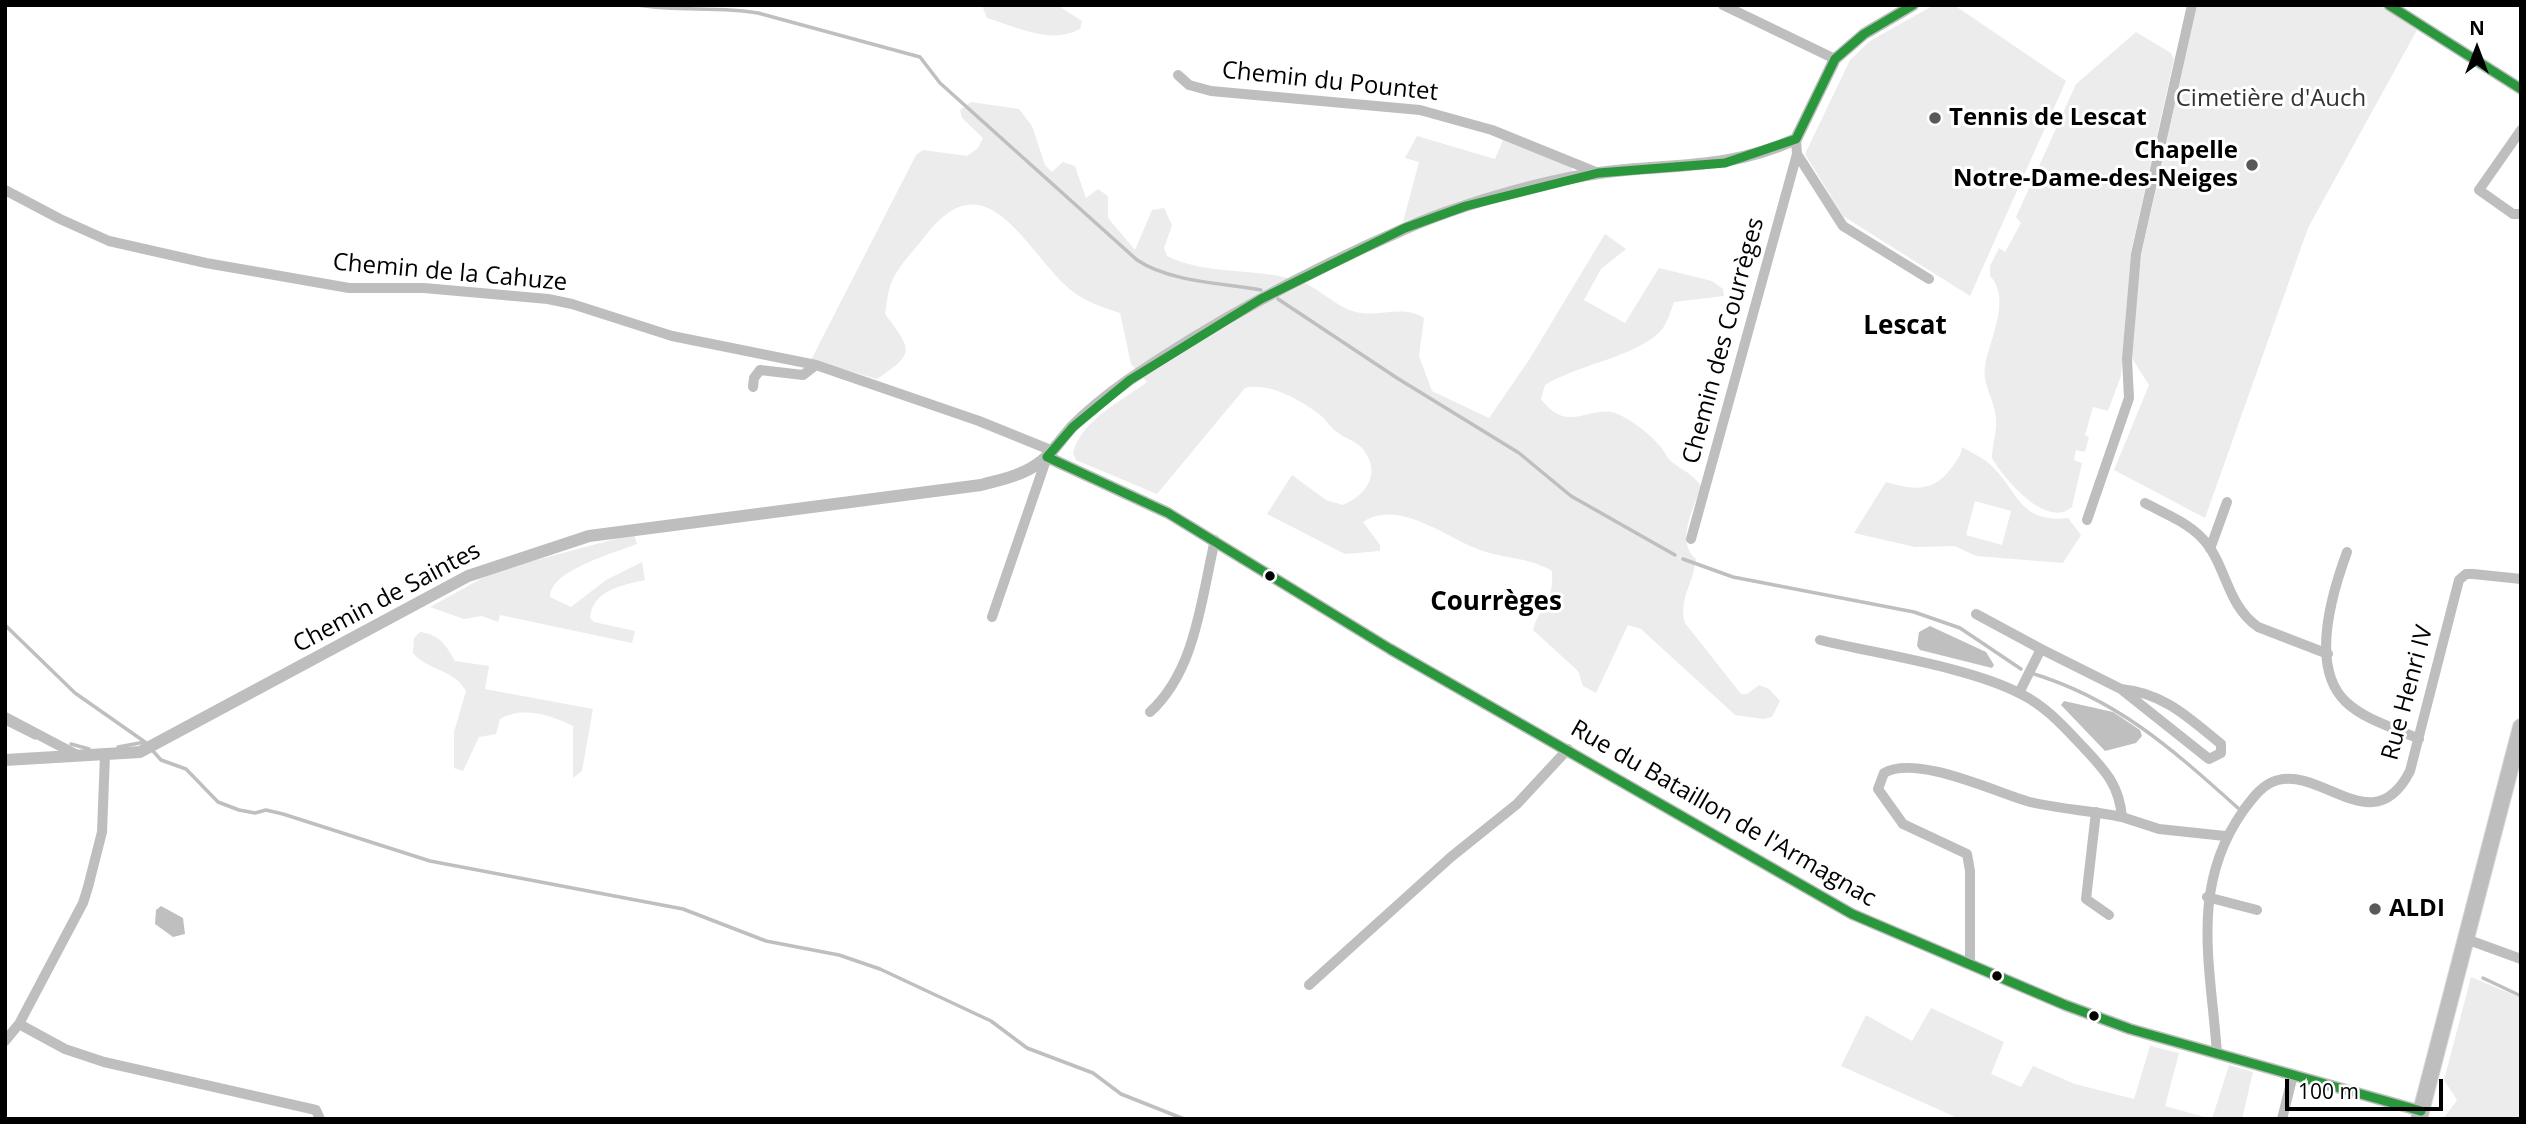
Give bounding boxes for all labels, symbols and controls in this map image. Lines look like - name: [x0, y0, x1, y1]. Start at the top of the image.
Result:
- north arrow: [2442, 14, 2512, 84]
- text: N: [2469, 15, 2485, 41]
- street label: Chemin du Pountet: [1221, 56, 1439, 108]
- park label: Cimetière d'Auch: [2176, 85, 2366, 113]
- place label: Tennis de Lescat: [1949, 104, 2147, 132]
- marker: Tennis de Lescat: [1927, 110, 1943, 126]
- place label: Chapelle Notre-Dame-des-Neiges: [1953, 137, 2238, 193]
- marker: Chapelle Notre-Dame-des-Neiges: [2244, 157, 2260, 173]
- street label: Chemin des Courrèges: [1677, 215, 1771, 467]
- street label: Chemin de la Cahuze: [332, 248, 568, 298]
- district label: Lescat: [1863, 311, 1947, 343]
- street label: Chemin de Saintes: [289, 537, 485, 659]
- unlabelled marker: [1263, 569, 1277, 583]
- district label: Courrèges: [1430, 587, 1562, 619]
- street label: Rue Henri IV: [2376, 623, 2440, 763]
- street label: Rue du Bataillon de l'Armagnac: [1565, 715, 1881, 913]
- place label: ALDI: [2389, 895, 2445, 923]
- marker: ALDI: [2367, 901, 2383, 917]
- unlabelled marker: [1990, 969, 2004, 983]
- unlabelled marker: [2087, 1009, 2101, 1023]
- scale bar: [2288, 1064, 2446, 1108]
- text: 100 m: [2298, 1077, 2359, 1105]

